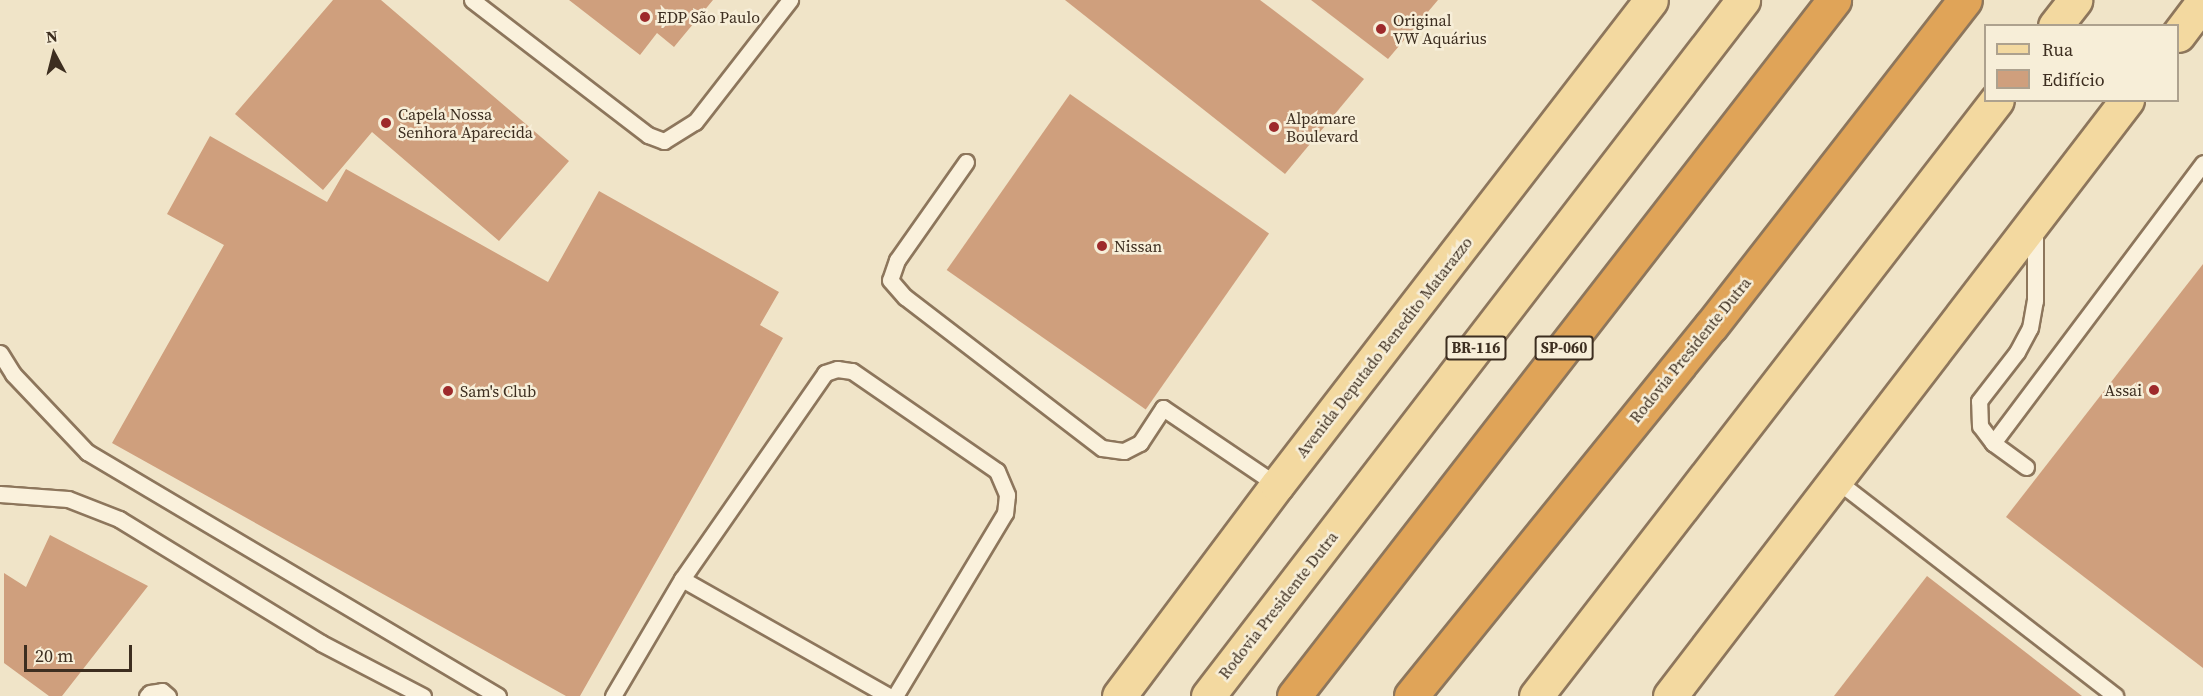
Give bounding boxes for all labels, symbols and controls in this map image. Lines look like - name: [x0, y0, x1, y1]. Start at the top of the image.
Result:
- place label: EDP São Paulo: [657, 7, 760, 27]
- marker: EDP São Paulo: [638, 10, 652, 24]
- place label: Original VW Aquárius: [1393, 10, 1487, 48]
- marker: Original VW Aquárius: [1374, 22, 1388, 36]
- north arrow: [24, 24, 84, 84]
- legend: [1984, 24, 2179, 102]
- text: N: [45, 25, 59, 48]
- text: Rua: [2042, 37, 2073, 62]
- text: Edifício: [2042, 67, 2105, 92]
- place label: Capela Nossa Senhora Aparecida: [398, 104, 533, 142]
- place label: Alpamare Boulevard: [1286, 108, 1358, 146]
- marker: Capela Nossa Senhora Aparecida: [379, 116, 393, 130]
- marker: Alpamare Boulevard: [1267, 120, 1281, 134]
- street label: Avenida Deputado Benedito Matarazzo: [1292, 233, 1476, 461]
- place label: Nissan: [1114, 236, 1162, 256]
- marker: Nissan: [1095, 239, 1109, 253]
- street label: Rodovia Presidente Dutra: [1625, 273, 1755, 427]
- road number: BR-116: [1444, 336, 1508, 360]
- road number: SP-060: [1534, 336, 1594, 360]
- place label: Assai: [2105, 380, 2142, 400]
- place label: Sam's Club: [460, 381, 536, 401]
- marker: Assai: [2147, 383, 2161, 397]
- marker: Sam's Club: [441, 384, 455, 398]
- street label: Rodovia Presidente Dutra: [1214, 527, 1342, 683]
- scale bar: [27, 633, 135, 671]
- text: 20 m: [35, 643, 73, 668]

